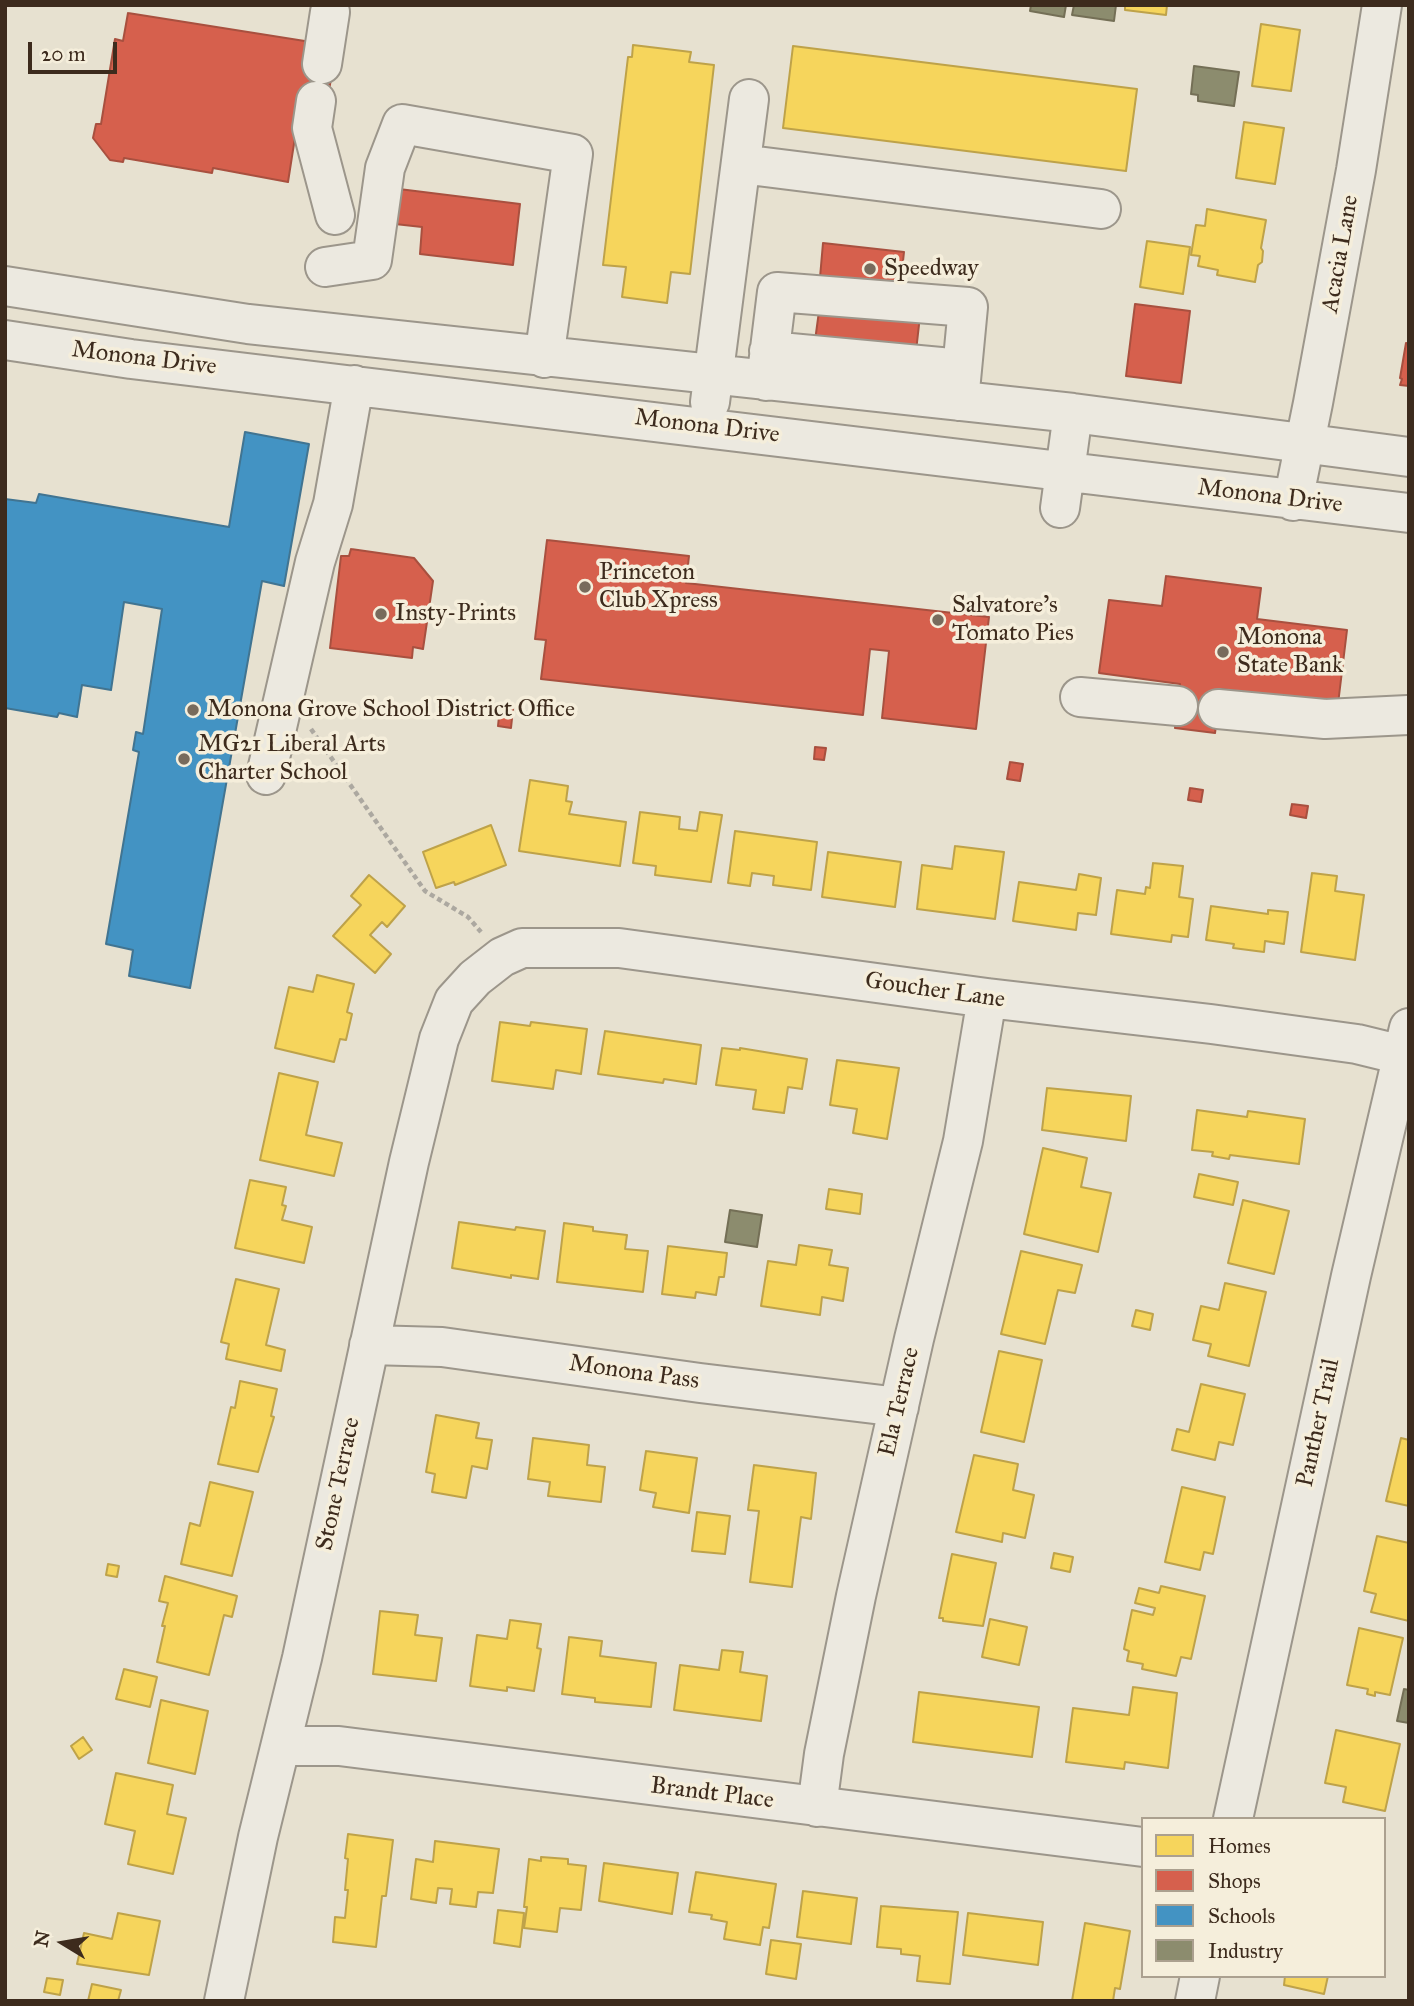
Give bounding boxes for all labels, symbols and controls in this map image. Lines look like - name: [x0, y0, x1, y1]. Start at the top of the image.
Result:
- scale bar: [32, 28, 121, 72]
- text: 20 m: [41, 41, 86, 67]
- street label: Acacia Lane: [1316, 193, 1366, 315]
- place label: Speedway: [884, 255, 978, 283]
- marker: Speedway: [862, 261, 878, 277]
- street label: Monona Drive: [70, 336, 218, 382]
- street label: Monona Drive: [633, 404, 781, 450]
- street label: Monona Drive: [1196, 474, 1344, 520]
- place label: Princeton Club Xpress: [599, 559, 718, 615]
- marker: Princeton Club Xpress: [577, 579, 593, 595]
- place label: Salvatore's Tomato Pies: [952, 592, 1074, 648]
- place label: Insty-Prints: [395, 600, 516, 628]
- marker: Insty-Prints: [373, 606, 389, 622]
- marker: Salvatore's Tomato Pies: [930, 612, 946, 628]
- place label: Monona State Bank: [1237, 624, 1343, 680]
- marker: Monona State Bank: [1215, 644, 1231, 660]
- place label: Monona Grove School District Office: [207, 696, 575, 724]
- marker: Monona Grove School District Office: [185, 702, 201, 718]
- place label: MG21 Liberal Arts Charter School: [198, 731, 386, 787]
- marker: MG21 Liberal Arts Charter School: [176, 751, 192, 767]
- street label: Goucher Lane: [863, 967, 1007, 1015]
- street label: Ela Terrace: [873, 1344, 927, 1460]
- street label: Monona Pass: [567, 1350, 701, 1396]
- street label: Panther Trail: [1291, 1356, 1347, 1490]
- street label: Stone Terrace: [311, 1415, 367, 1553]
- street label: Brandt Place: [649, 1772, 775, 1816]
- legend: [1141, 1817, 1386, 1978]
- text: Homes: [1208, 1833, 1271, 1859]
- text: Shops: [1208, 1868, 1261, 1894]
- text: Schools: [1208, 1903, 1275, 1929]
- north arrow: [28, 1908, 98, 1978]
- text: N: [29, 1929, 55, 1949]
- text: Industry: [1208, 1938, 1283, 1964]

